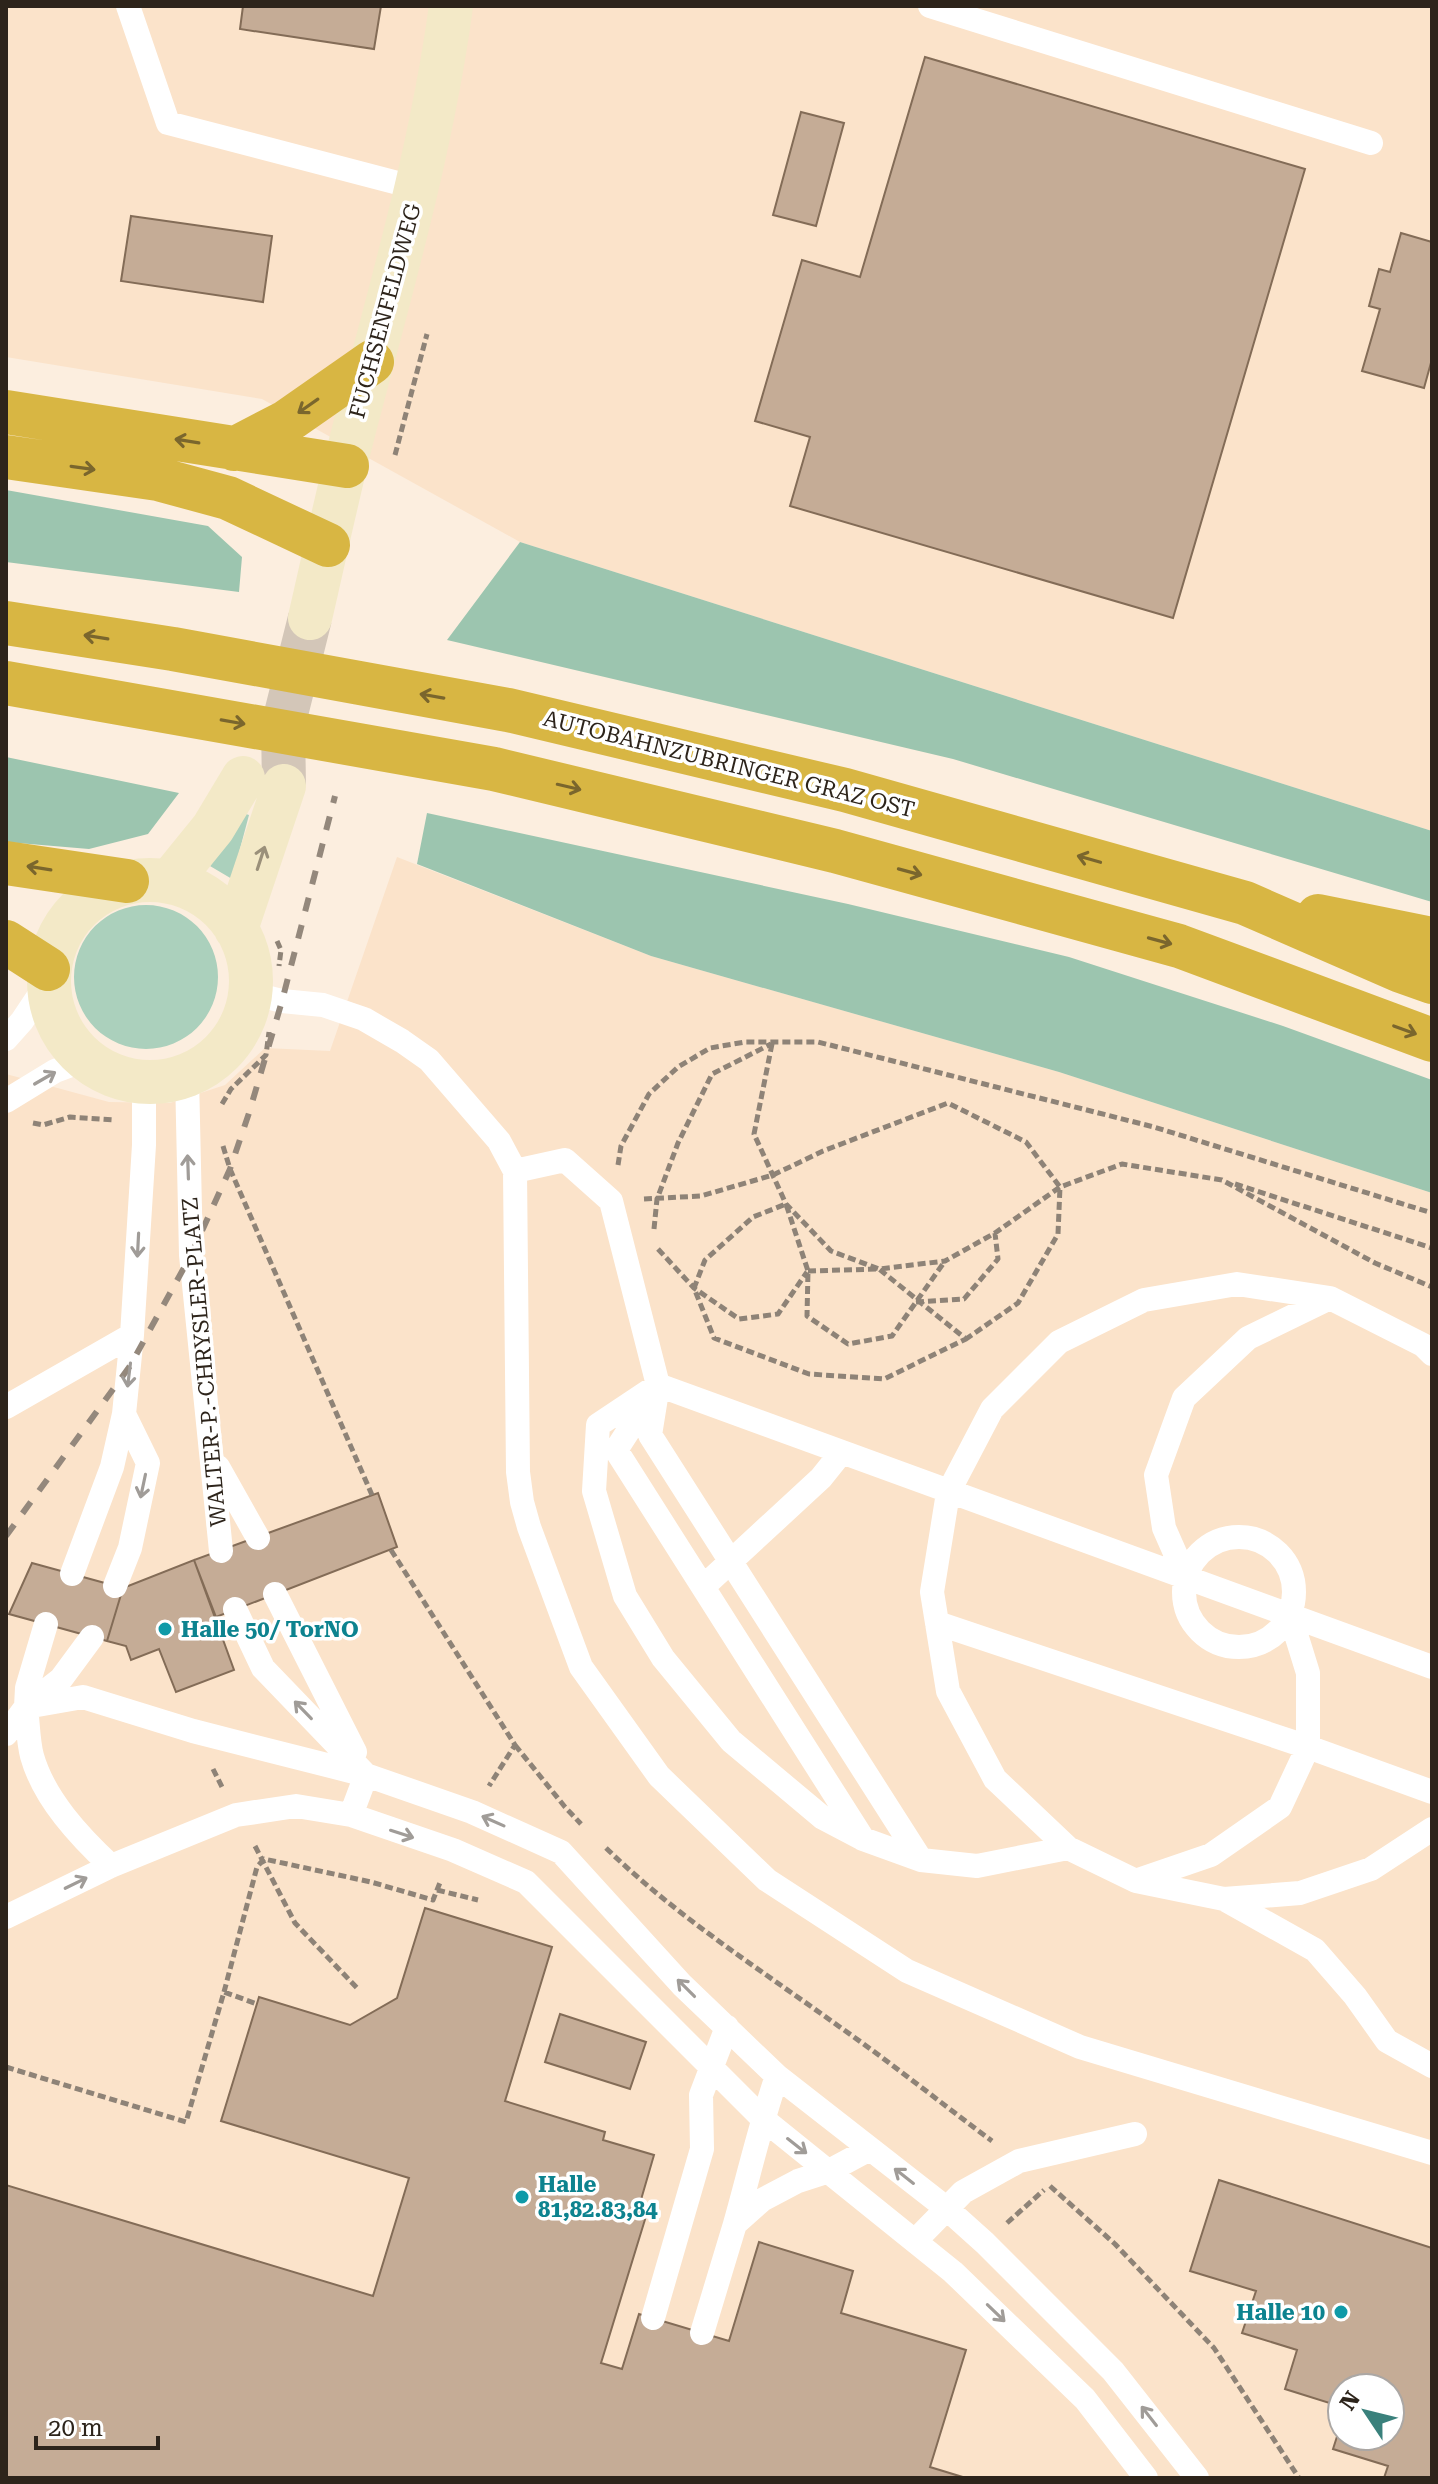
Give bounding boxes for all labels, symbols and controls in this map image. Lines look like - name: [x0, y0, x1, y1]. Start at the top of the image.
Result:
- street label: FUCHSENFELDWEG: [344, 201, 426, 421]
- one-way arrow: [298, 398, 320, 414]
- one-way arrow: [175, 433, 200, 448]
- one-way arrow: [70, 461, 95, 476]
- one-way arrow: [84, 629, 109, 644]
- one-way arrow: [420, 688, 445, 703]
- street label: AUTOBAHNZUBRINGER GRAZ OST: [541, 706, 917, 822]
- one-way arrow: [220, 715, 246, 730]
- one-way arrow: [556, 781, 582, 796]
- one-way arrow: [255, 846, 270, 871]
- one-way arrow: [1077, 851, 1103, 866]
- one-way arrow: [27, 860, 52, 875]
- one-way arrow: [896, 865, 922, 880]
- one-way arrow: [1147, 934, 1173, 949]
- one-way arrow: [1392, 1024, 1417, 1038]
- one-way arrow: [33, 1070, 56, 1086]
- one-way arrow: [181, 1154, 196, 1181]
- street label: WALTER-P.-CHRYSLER-PLATZ: [177, 1196, 231, 1528]
- one-way arrow: [130, 1231, 145, 1258]
- one-way arrow: [121, 1361, 136, 1387]
- one-way arrow: [135, 1472, 150, 1498]
- place label: Halle 50/ TorNO: [181, 1617, 359, 1642]
- marker: Halle 50/ TorNO: [156, 1620, 174, 1638]
- one-way arrow: [294, 1700, 313, 1720]
- one-way arrow: [481, 1813, 505, 1828]
- one-way arrow: [388, 1827, 414, 1842]
- one-way arrow: [64, 1875, 88, 1890]
- one-way arrow: [677, 1979, 696, 1998]
- one-way arrow: [786, 2137, 807, 2154]
- one-way arrow: [894, 2167, 915, 2184]
- place label: Halle 81,82.83,84: [538, 2172, 658, 2222]
- marker: Halle 81,82.83,84: [513, 2188, 531, 2206]
- place label: Halle 10: [1236, 2300, 1325, 2325]
- marker: Halle 10: [1332, 2303, 1350, 2321]
- one-way arrow: [986, 2304, 1006, 2323]
- north arrow: [1326, 2372, 1406, 2452]
- text: N: [1335, 2387, 1365, 2415]
- scale bar: [36, 2400, 158, 2450]
- one-way arrow: [1140, 2406, 1157, 2428]
- text: 20 m: [48, 2414, 103, 2442]

